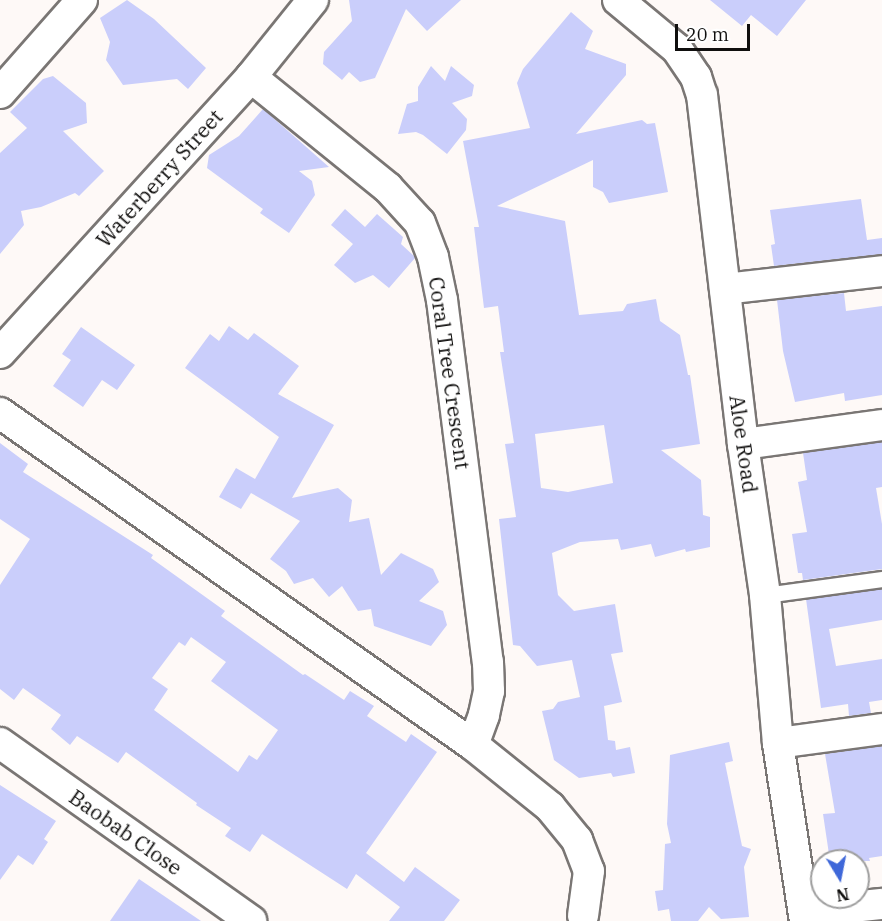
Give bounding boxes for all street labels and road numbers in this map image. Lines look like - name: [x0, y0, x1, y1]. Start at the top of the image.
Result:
- street label: Waterberry Street: [91, 104, 227, 252]
- street label: Coral Tree Crescent: [424, 275, 476, 471]
- street label: Aloe Road: [725, 393, 763, 495]
- street label: Baobab Close: [65, 784, 187, 880]

